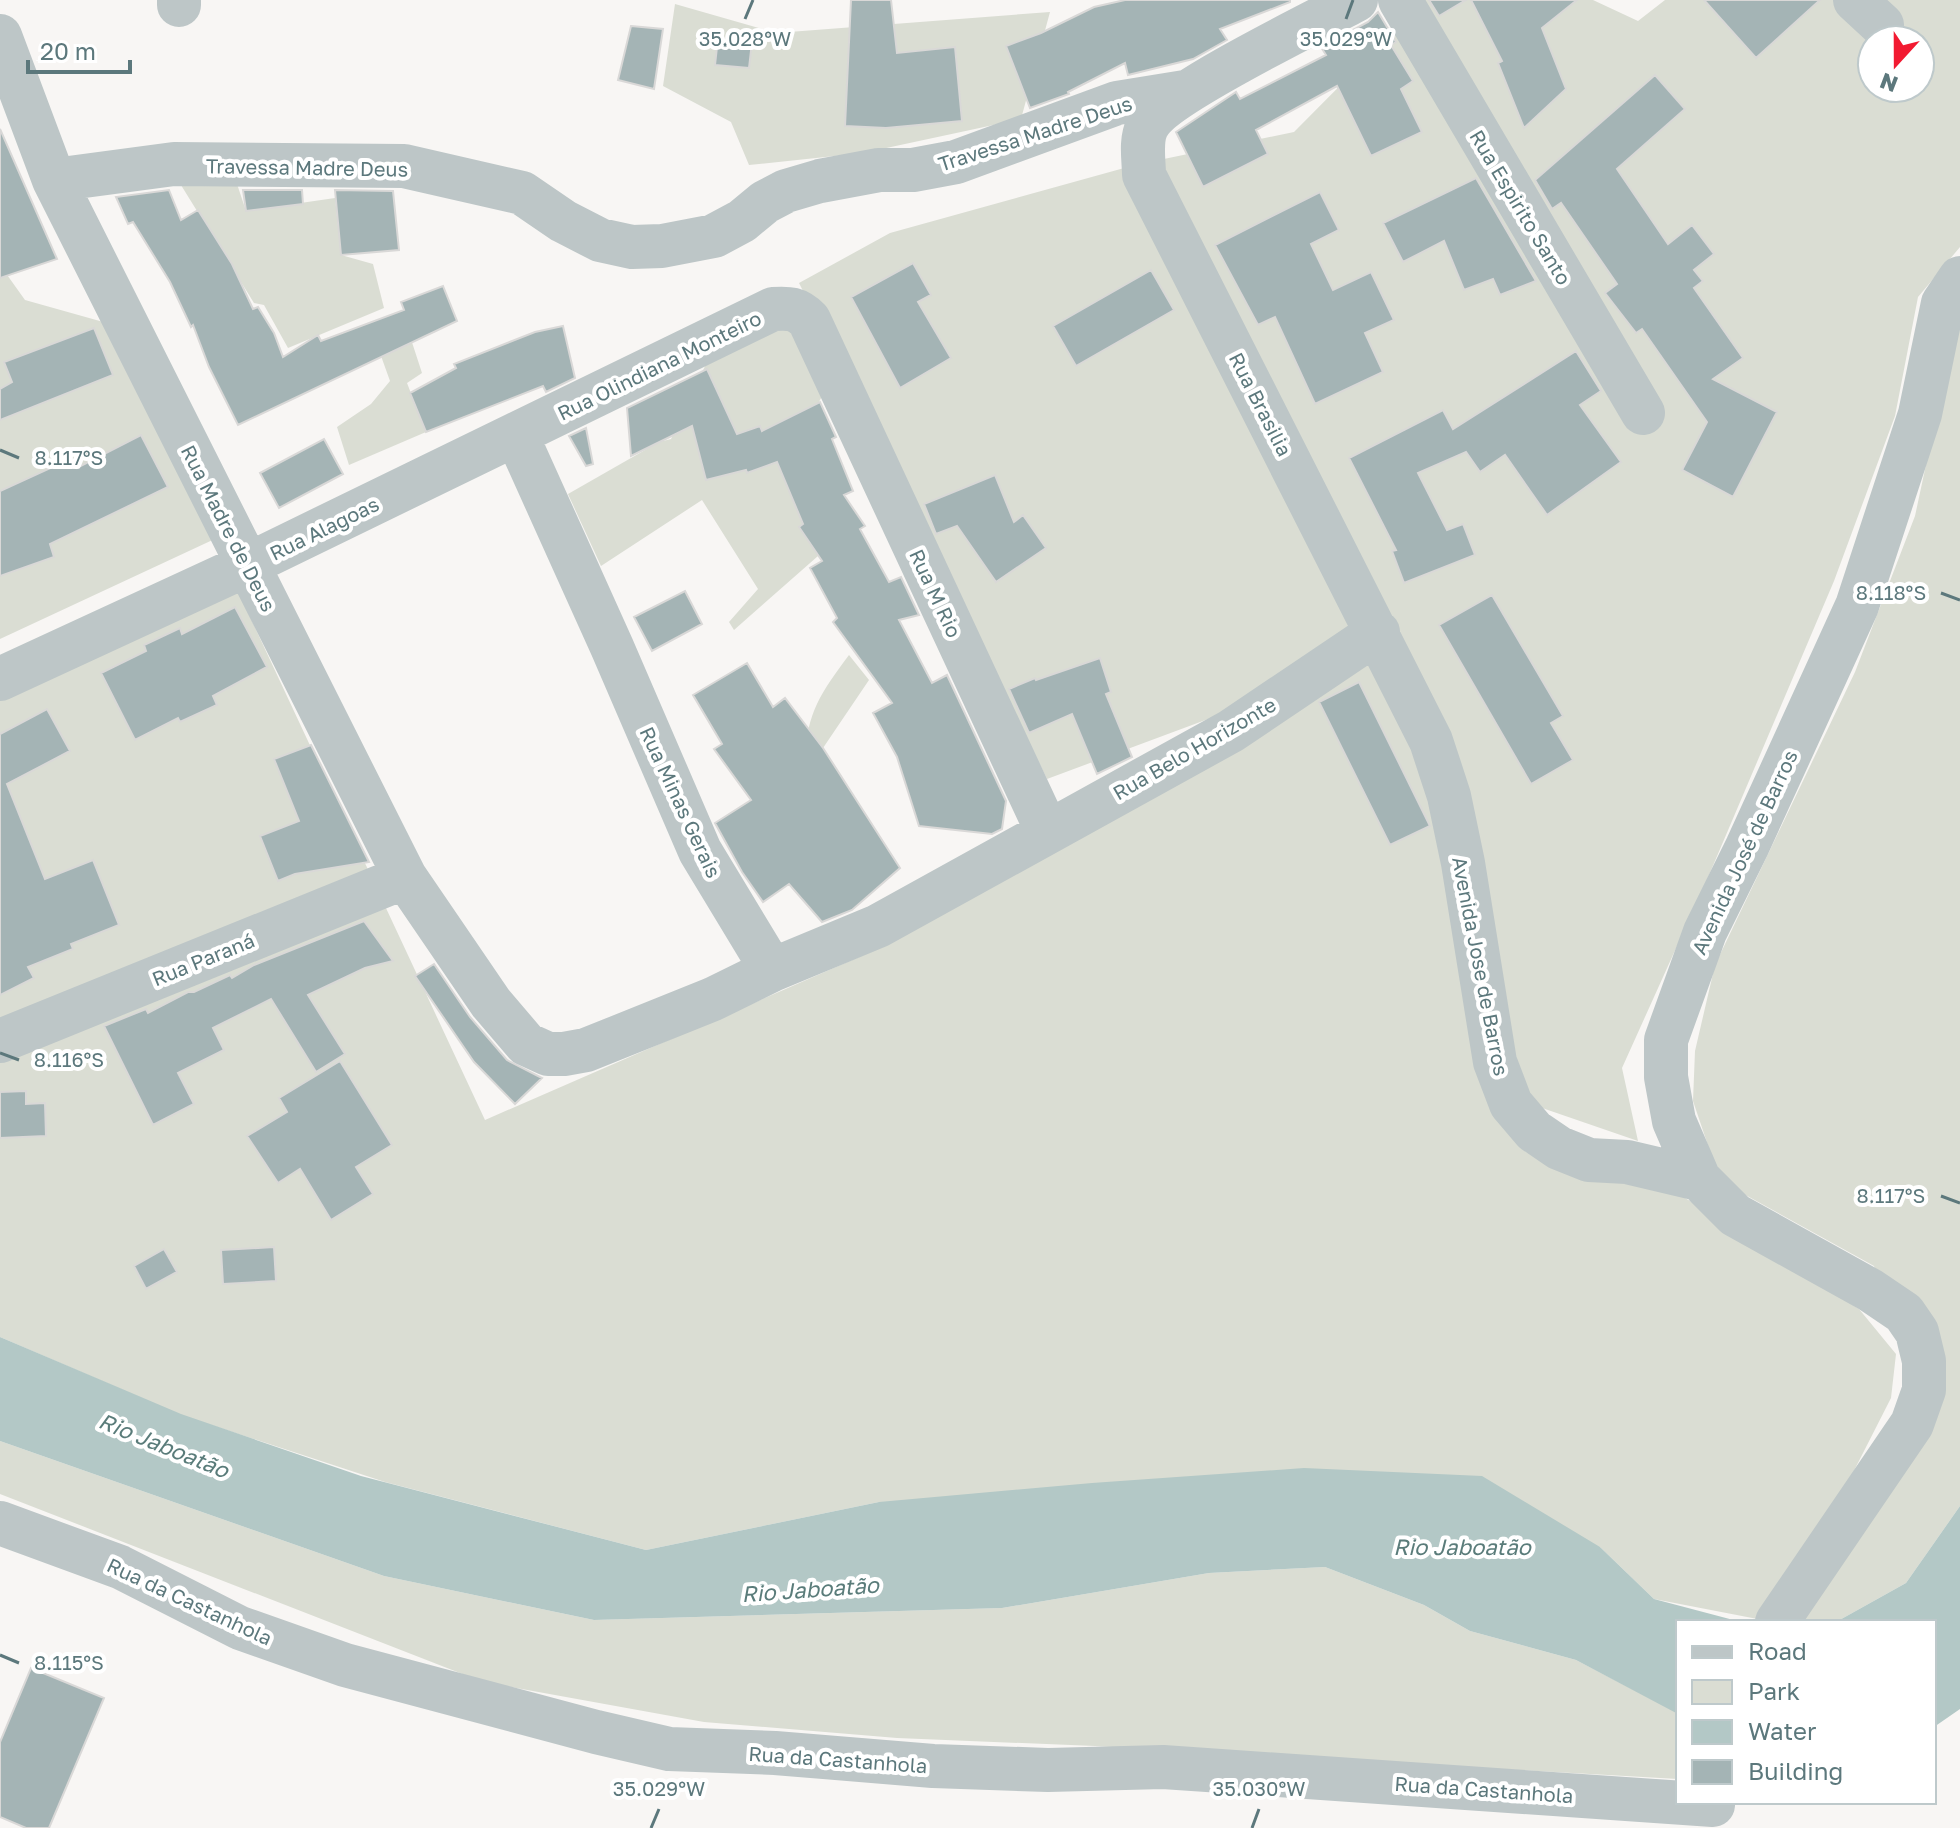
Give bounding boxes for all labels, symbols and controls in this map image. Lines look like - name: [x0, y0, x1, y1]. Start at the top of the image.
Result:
- scale bar: [28, 24, 130, 74]
- north arrow: [1856, 24, 1936, 104]
- text: 35.028°W: [699, 26, 791, 50]
- text: 35.029°W: [1300, 26, 1392, 50]
- text: 20 m: [40, 36, 96, 65]
- text: N: [1876, 68, 1901, 99]
- street label: Travessa Madre Deus: [935, 90, 1135, 176]
- street label: Rua Espirito Santo: [1465, 125, 1577, 289]
- street label: Travessa Madre Deus: [206, 153, 408, 181]
- street label: Rua Olindiana Monteiro: [553, 305, 765, 425]
- street label: Rua Brasilia: [1225, 348, 1297, 460]
- street label: Rua Madre de Deus: [177, 441, 281, 615]
- text: 8.117°S: [35, 445, 103, 469]
- street label: Rua Alagoas: [265, 491, 383, 565]
- street label: Rua M Rio: [905, 545, 967, 641]
- text: 8.118°S: [1856, 580, 1926, 604]
- street label: Rua Belo Horizonte: [1108, 692, 1280, 804]
- street label: Rua Minas Gerais: [635, 723, 727, 881]
- street label: Avenida José de Barros: [1686, 746, 1802, 958]
- street label: Avenida Jose de Barros: [1448, 854, 1514, 1078]
- street label: Rua Paraná: [148, 928, 258, 990]
- text: 8.116°S: [34, 1047, 104, 1071]
- text: 8.117°S: [1857, 1183, 1925, 1207]
- water label: Rio Jaboatão: [95, 1407, 234, 1484]
- water label: Rio Jaboatão: [1393, 1533, 1533, 1560]
- street label: Rua da Castanhola: [104, 1552, 276, 1650]
- water label: Rio Jaboatão: [740, 1571, 881, 1607]
- legend: [1676, 1620, 1936, 1804]
- text: Road: [1748, 1636, 1807, 1665]
- text: 8.115°S: [34, 1650, 104, 1674]
- text: Park: [1748, 1676, 1800, 1705]
- text: Water: [1748, 1716, 1816, 1745]
- street label: Rua da Castanhola: [748, 1741, 928, 1777]
- text: Building: [1748, 1756, 1843, 1785]
- street label: Rua da Castanhola: [1394, 1771, 1574, 1807]
- text: 35.029°W: [613, 1776, 705, 1800]
- text: 35.030°W: [1213, 1776, 1305, 1800]

